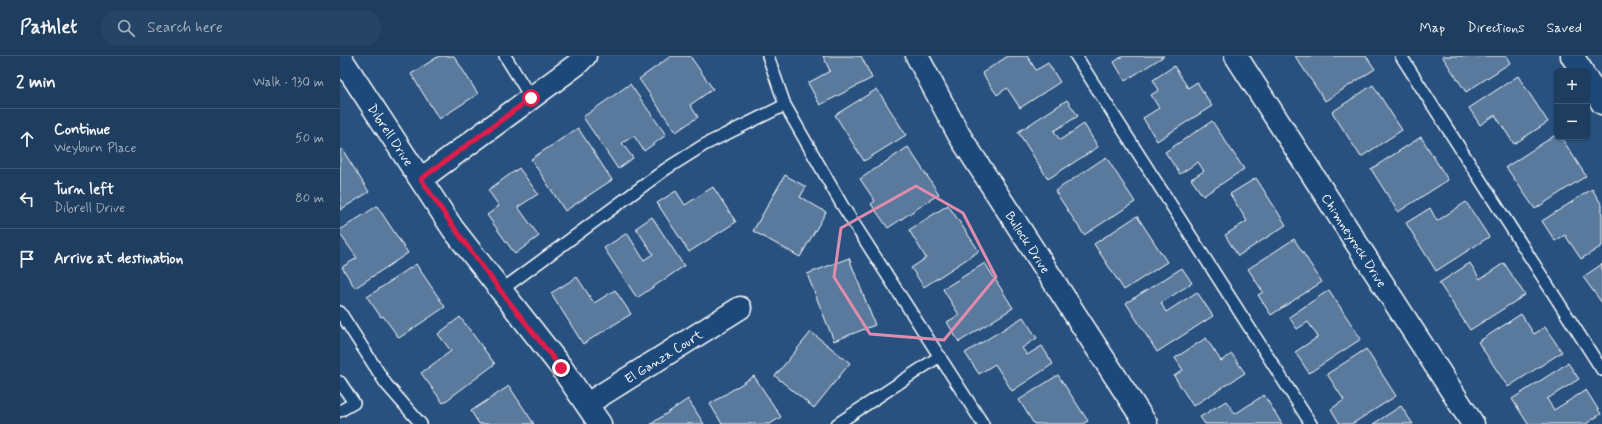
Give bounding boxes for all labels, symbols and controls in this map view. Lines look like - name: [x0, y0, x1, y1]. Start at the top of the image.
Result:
- search box: [101, 10, 381, 46]
- text: Pathlet: [20, 15, 77, 40]
- icon: search: [115, 17, 137, 39]
- text: Search here: [147, 18, 223, 38]
- text: Map: [1419, 19, 1445, 37]
- text: Directions: [1467, 19, 1525, 37]
- text: Saved: [1547, 19, 1582, 37]
- map controls: [1554, 68, 1590, 140]
- button: +: [1554, 68, 1590, 104]
- text: 2 min: [16, 71, 56, 93]
- text: Walk · 130 m: [253, 74, 324, 91]
- route start: [522, 89, 540, 107]
- street label: Dibrell Drive: [363, 101, 417, 170]
- button: −: [1554, 104, 1590, 140]
- text: Continue: [54, 120, 110, 140]
- icon: ahead: [16, 128, 38, 150]
- text: 50 m: [295, 130, 324, 147]
- text: Weyburn Place: [54, 140, 136, 157]
- text: Turn left: [54, 180, 114, 200]
- icon: left: [16, 188, 38, 210]
- text: 80 m: [295, 190, 324, 207]
- street label: Chimneyrock Drive: [1317, 191, 1390, 291]
- text: Dibrell Drive: [54, 200, 125, 217]
- street label: Bullock Drive: [1001, 209, 1053, 277]
- icon: arrive: [16, 248, 38, 270]
- text: Arrive at destination: [54, 249, 183, 269]
- street label: El Ganza Court: [622, 326, 707, 388]
- route end: [552, 359, 570, 377]

